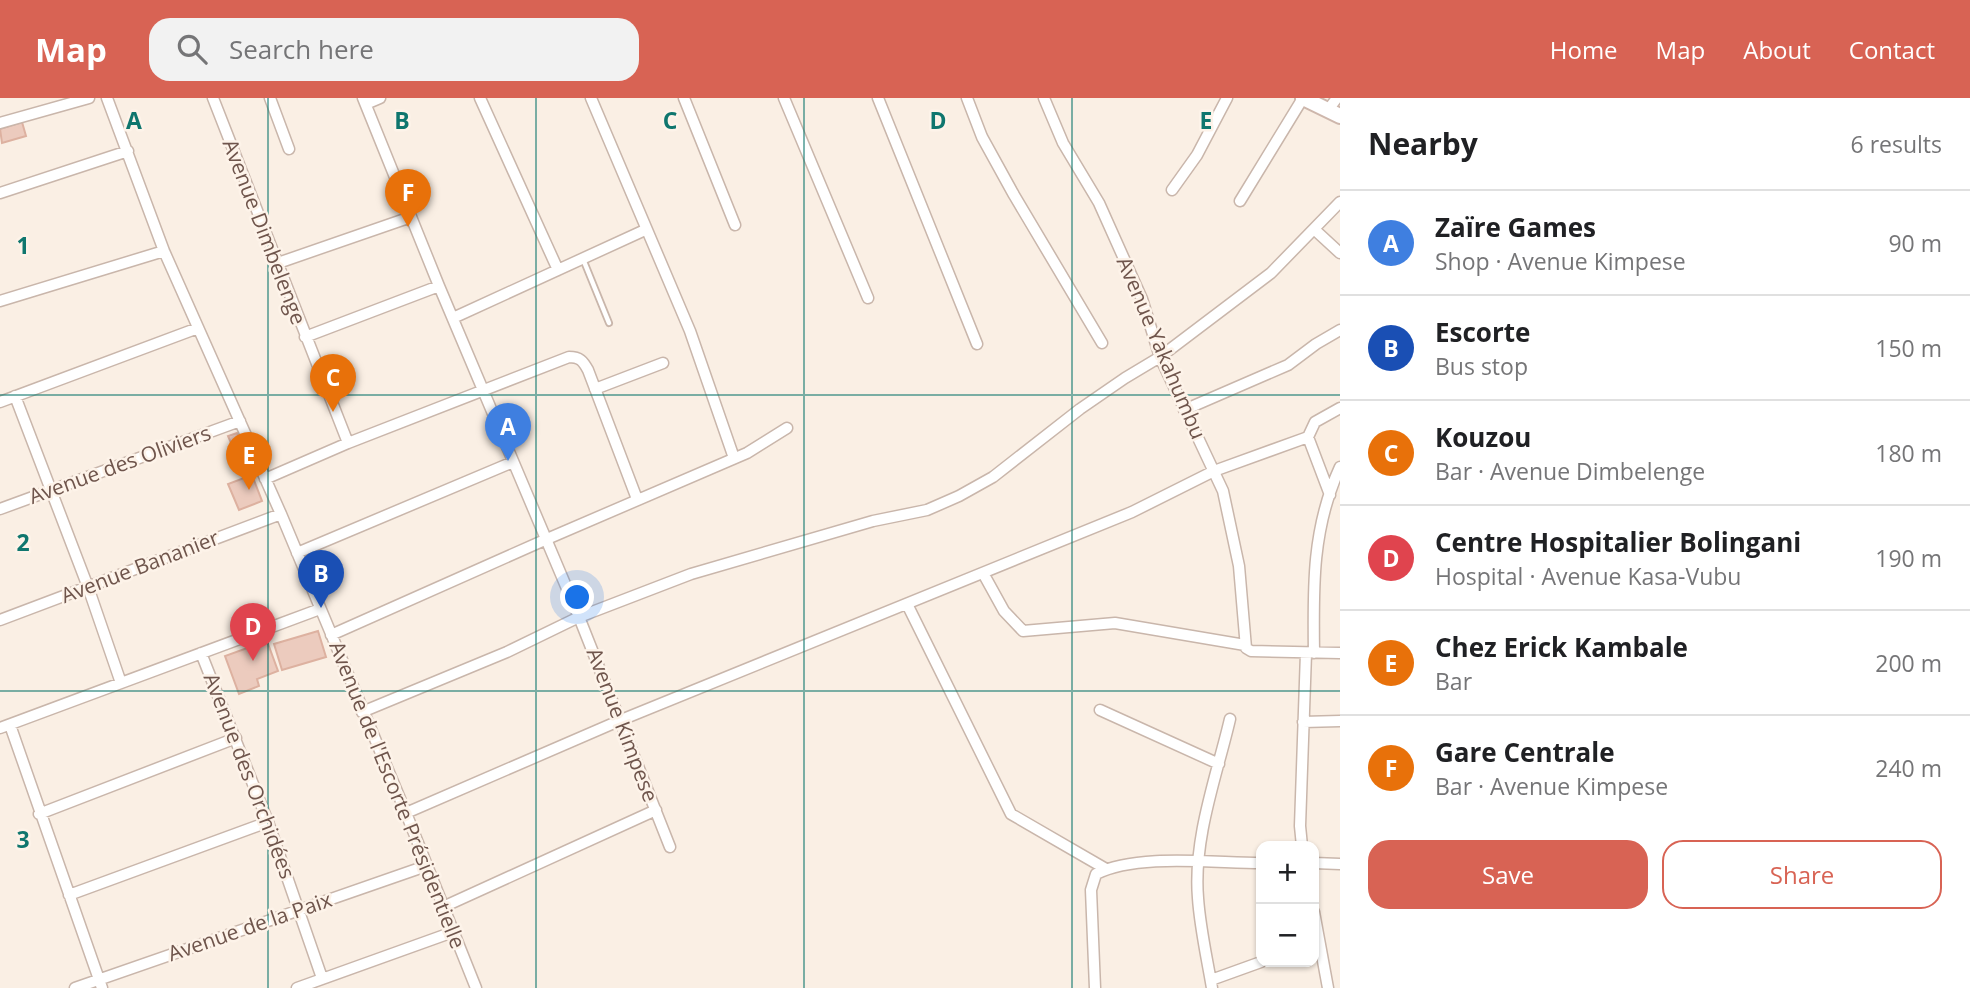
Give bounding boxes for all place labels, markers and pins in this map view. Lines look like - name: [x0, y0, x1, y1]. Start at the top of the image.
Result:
- pin: F: [385, 169, 431, 227]
- pin: C: [310, 354, 356, 412]
- pin: A: [485, 403, 531, 461]
- pin: E: [226, 432, 272, 490]
- pin: B: [298, 550, 344, 608]
- pin: D: [230, 603, 276, 661]

